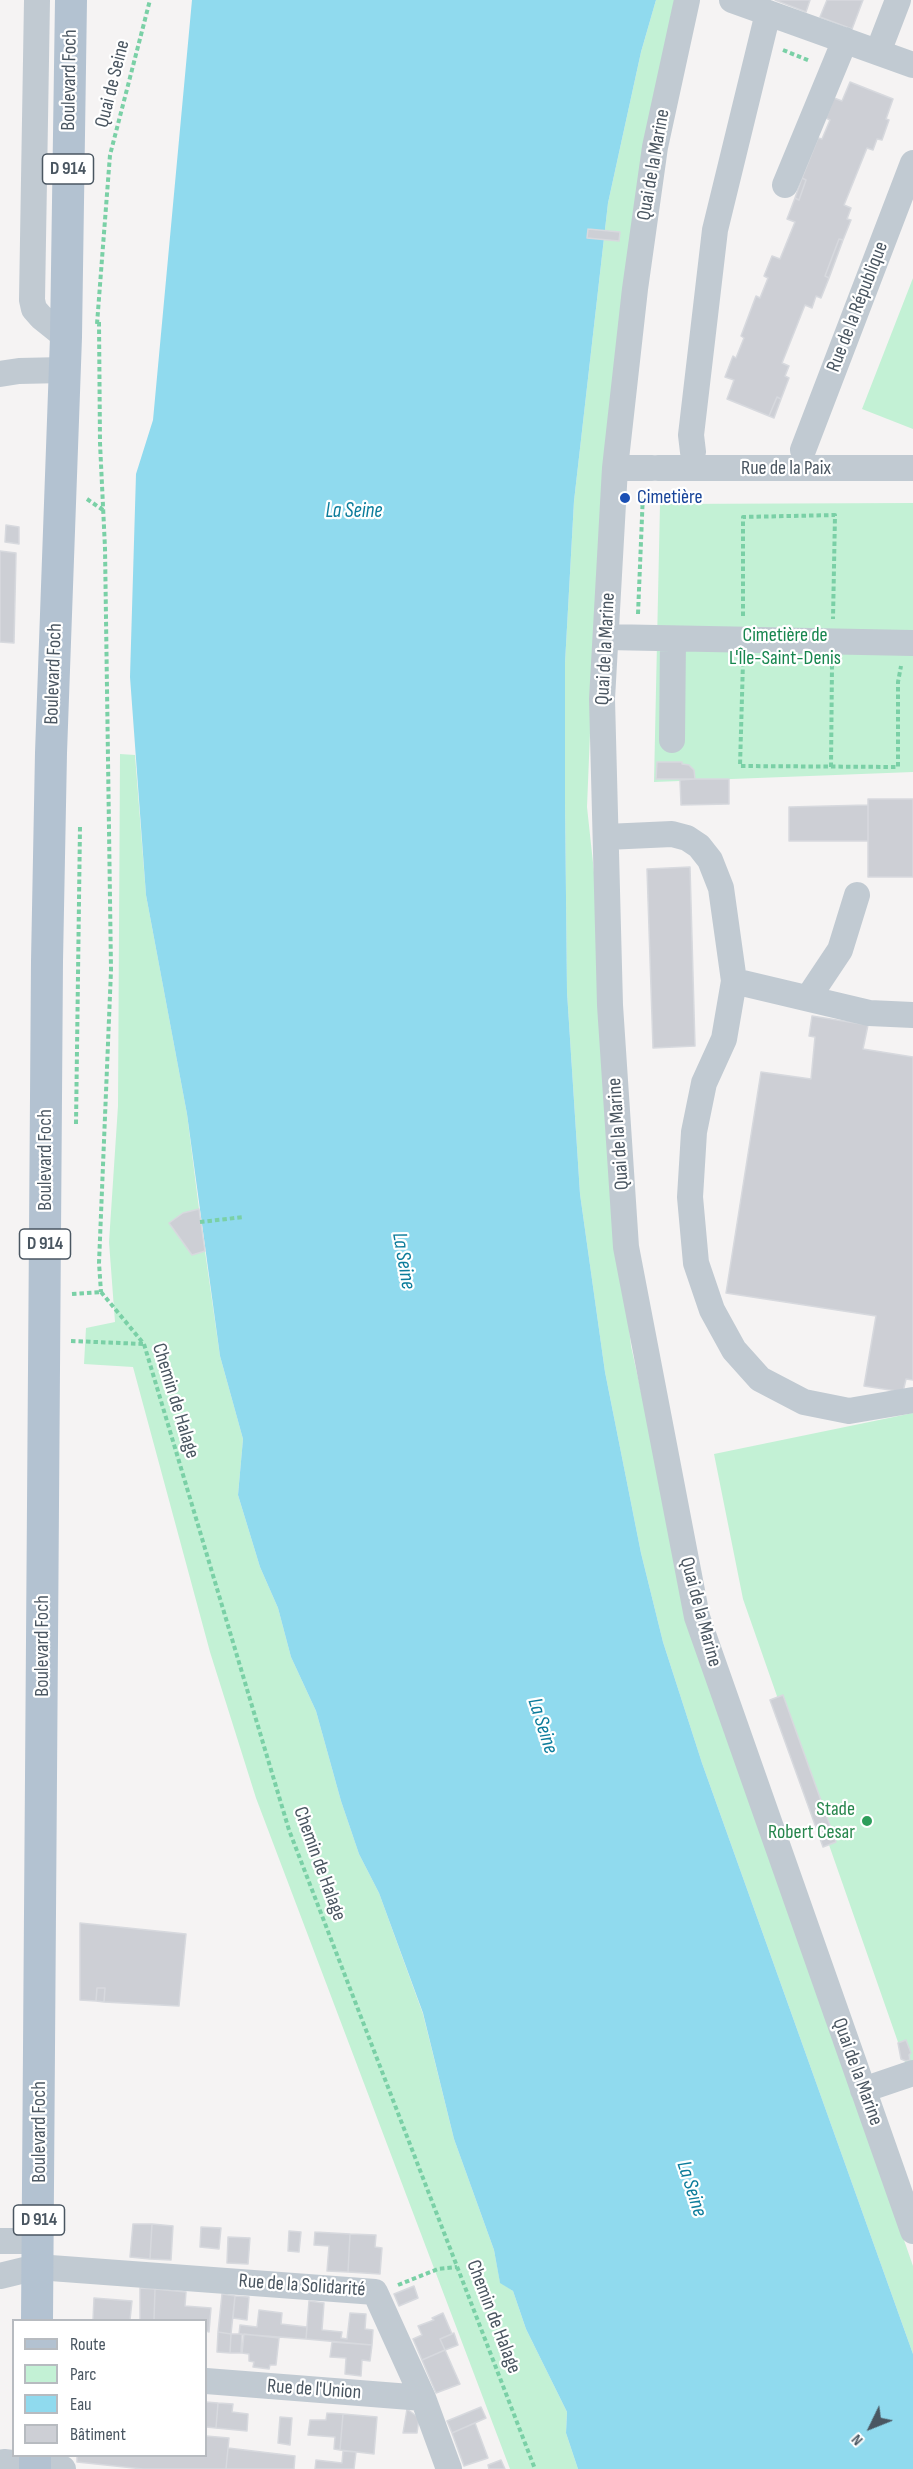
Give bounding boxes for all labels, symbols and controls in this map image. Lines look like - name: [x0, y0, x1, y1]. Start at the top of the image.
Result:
- street label: Boulevard Foch: [57, 29, 83, 131]
- street label: Quai de Seine: [91, 38, 135, 130]
- street label: Quai de la Marine: [632, 107, 676, 223]
- road number: D 914: [42, 154, 94, 184]
- street label: Rue de la République: [822, 238, 894, 376]
- street label: Rue de la Paix: [741, 457, 831, 481]
- place label: Cimetière: [637, 486, 703, 510]
- marker: Cimetière: [618, 491, 632, 505]
- water label: La Seine: [326, 499, 382, 525]
- street label: Quai de la Marine: [591, 592, 621, 706]
- street label: Boulevard Foch: [40, 623, 68, 725]
- park label: Cimetière de L'Île-Saint-Denis: [729, 624, 841, 671]
- street label: Quai de la Marine: [603, 1077, 635, 1191]
- street label: Boulevard Foch: [34, 1109, 58, 1211]
- road number: D 914: [20, 1229, 70, 1259]
- water label: La Seine: [386, 1231, 420, 1291]
- street label: Chemin de Halage: [146, 1340, 204, 1462]
- street label: Quai de la Marine: [674, 1555, 726, 1669]
- street label: Boulevard Foch: [31, 1595, 55, 1697]
- water label: La Seine: [521, 1695, 563, 1757]
- place label: Stade Robert Cesar: [768, 1798, 855, 1845]
- street label: Chemin de Halage: [287, 1804, 351, 1924]
- marker: Stade Robert Cesar: [860, 1814, 874, 1828]
- street label: Quai de la Marine: [826, 2015, 888, 2129]
- street label: Boulevard Foch: [28, 2081, 52, 2183]
- water label: La Seine: [670, 2158, 712, 2220]
- road number: D 914: [14, 2205, 64, 2235]
- street label: Chemin de Halage: [460, 2257, 526, 2377]
- street label: Rue de la Solidarité: [238, 2270, 366, 2302]
- legend: [12, 2319, 207, 2457]
- text: Route: [70, 2334, 106, 2355]
- text: Parc: [70, 2364, 96, 2385]
- street label: Rue de l'Union: [266, 2375, 362, 2405]
- text: Eau: [70, 2394, 92, 2415]
- north arrow: [841, 2397, 901, 2457]
- text: Bâtiment: [70, 2424, 126, 2445]
- text: N: [848, 2430, 867, 2449]

